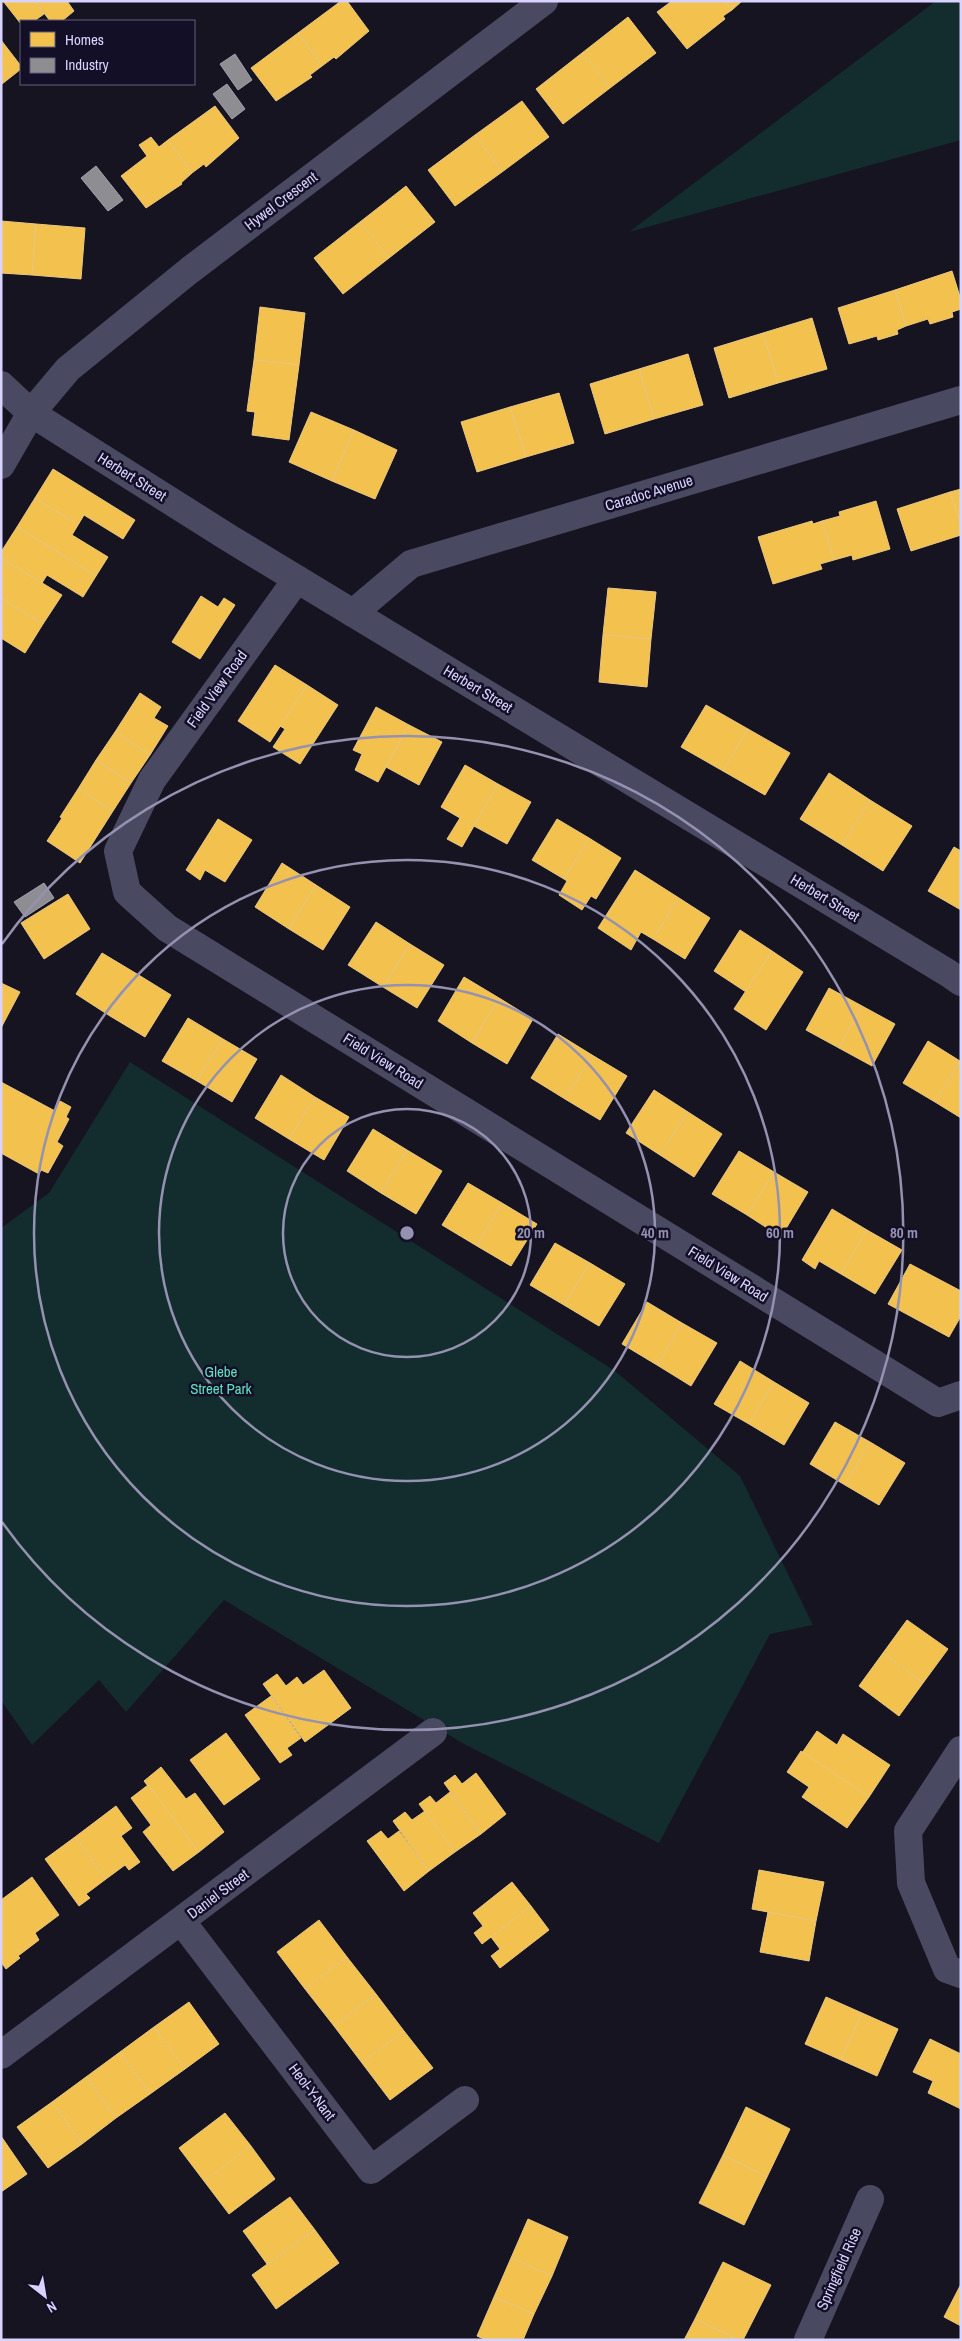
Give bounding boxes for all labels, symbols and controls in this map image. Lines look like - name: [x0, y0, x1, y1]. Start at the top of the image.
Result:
- legend: [20, 20, 195, 85]
- text: Homes: [65, 29, 104, 50]
- text: Industry: [65, 54, 110, 75]
- street label: Hywel Crescent: [240, 166, 322, 235]
- street label: Herbert Street: [94, 447, 171, 506]
- street label: Caradoc Avenue: [602, 469, 695, 516]
- street label: Field View Road: [181, 646, 252, 732]
- street label: Herbert Street: [440, 660, 517, 718]
- street label: Herbert Street: [787, 869, 864, 927]
- street label: Field View Road: [339, 1028, 427, 1094]
- text: 20 m: [517, 1222, 545, 1243]
- text: 40 m: [641, 1222, 669, 1243]
- text: 60 m: [766, 1222, 794, 1243]
- text: 80 m: [890, 1222, 918, 1243]
- centre of rings: [398, 1224, 416, 1242]
- street label: Field View Road: [684, 1241, 772, 1307]
- park label: Glebe Street Park: [190, 1361, 253, 1399]
- street label: Daniel Street: [183, 1863, 253, 1924]
- street label: Heol-Y-Nant: [284, 2059, 341, 2125]
- street label: Springfield Rise: [811, 2224, 866, 2313]
- north arrow: [20, 2271, 70, 2321]
- text: N: [44, 2297, 60, 2317]

